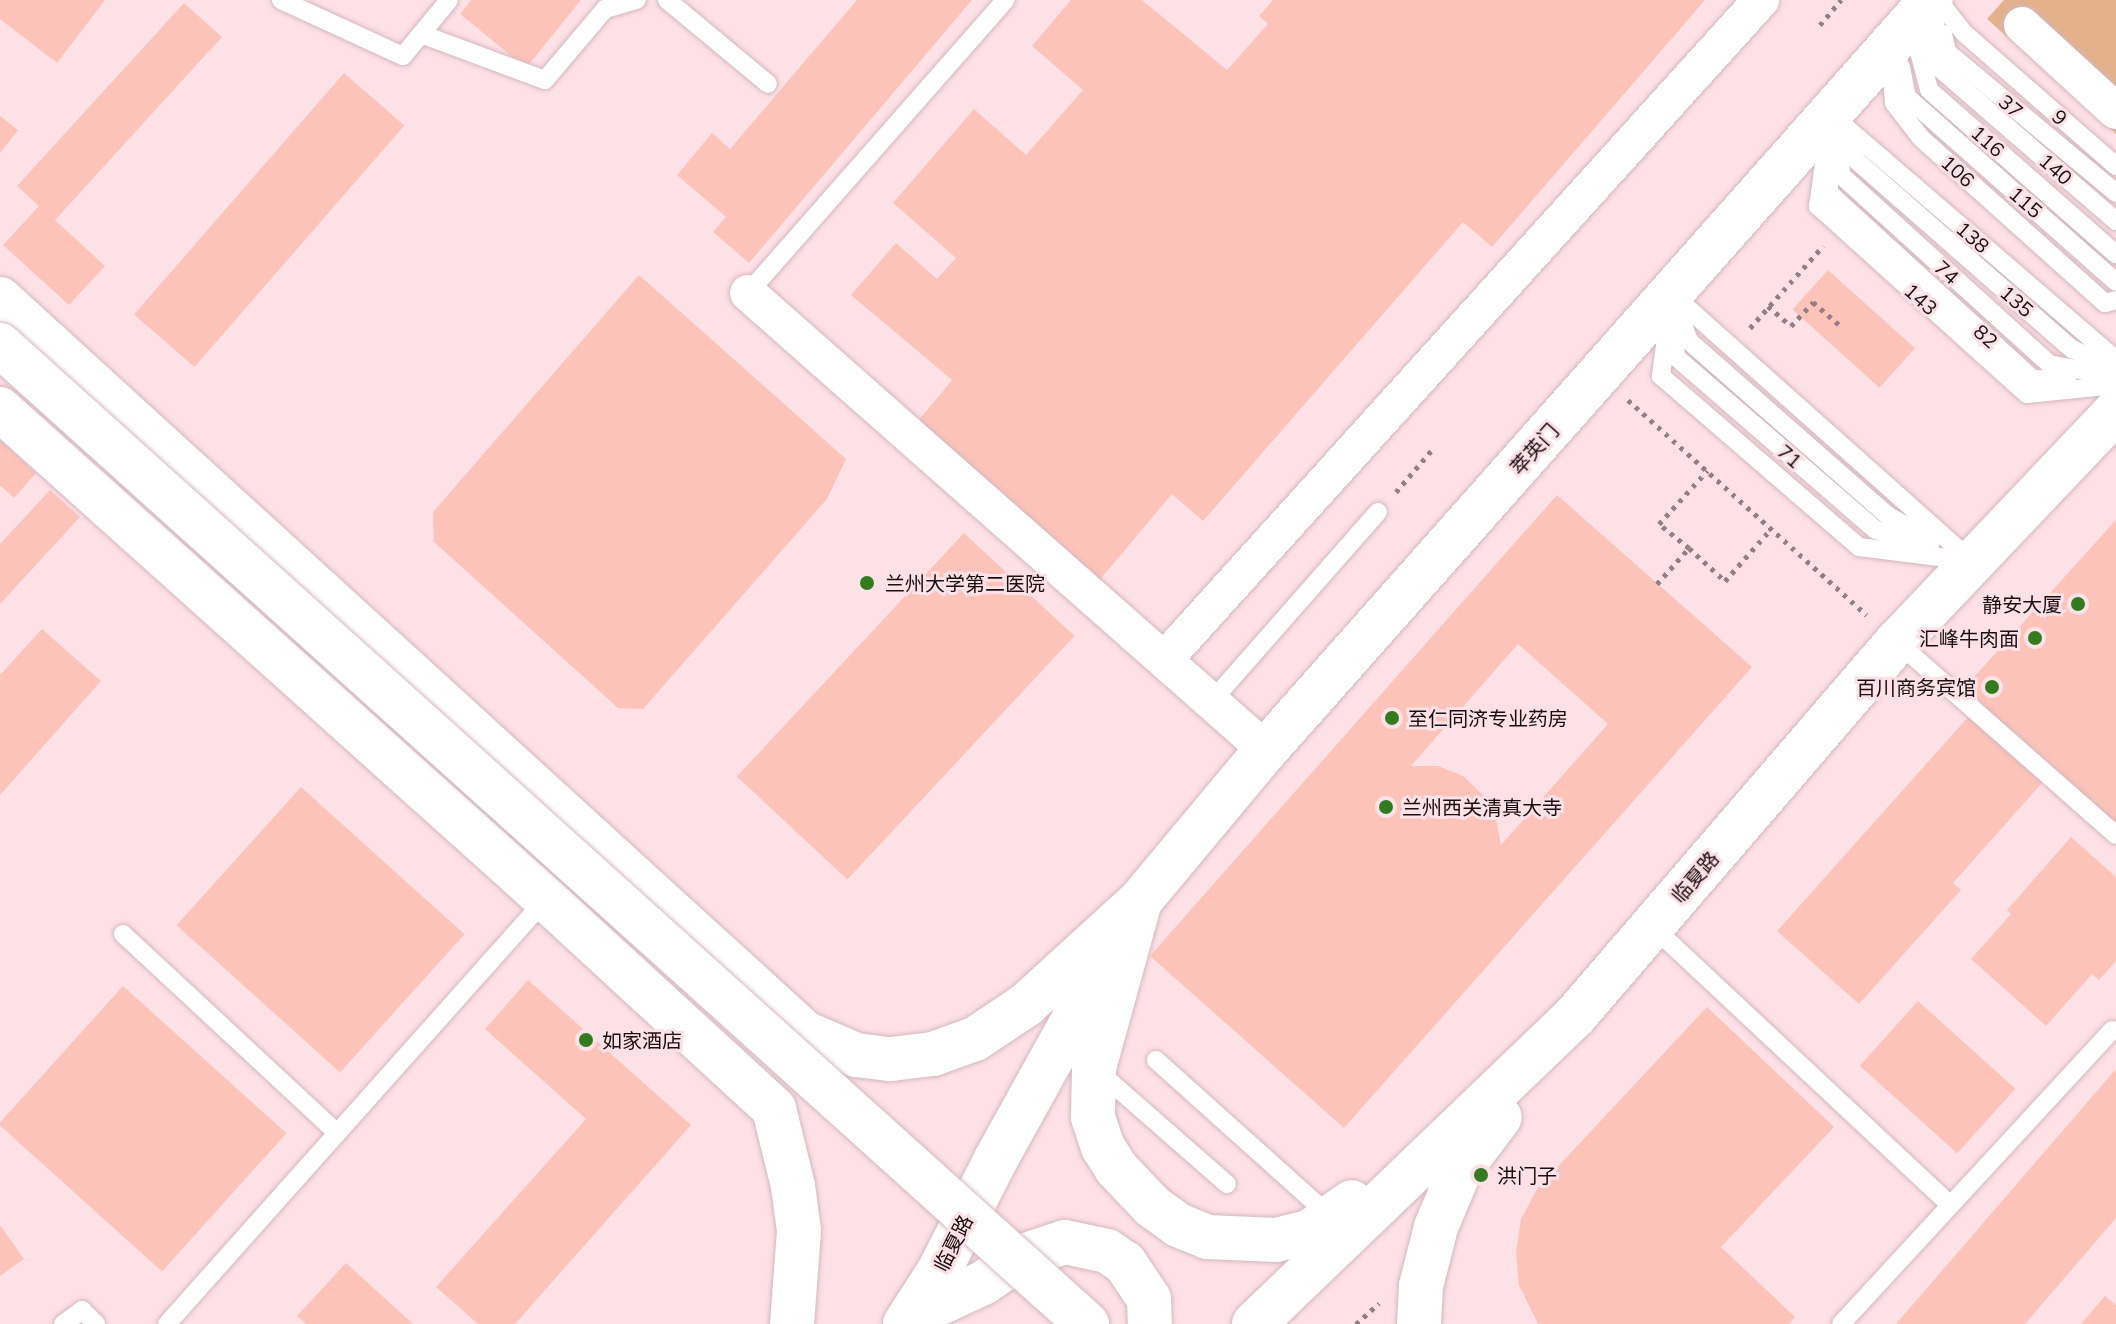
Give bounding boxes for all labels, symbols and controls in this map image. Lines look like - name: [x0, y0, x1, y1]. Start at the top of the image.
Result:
- street label: 37: [1994, 89, 2028, 123]
- street label: 9: [2048, 104, 2072, 130]
- street label: 116: [1967, 120, 2009, 162]
- street label: 140: [2035, 148, 2077, 190]
- street label: 106: [1937, 150, 1979, 192]
- street label: 115: [2005, 181, 2047, 223]
- street label: 138: [1952, 216, 1994, 258]
- street label: 74: [1930, 255, 1964, 289]
- street label: 143: [1900, 278, 1942, 320]
- street label: 135: [1996, 280, 2038, 322]
- street label: 82: [1969, 319, 2003, 353]
- street label: 萃英门: [1505, 419, 1563, 479]
- street label: 71: [1773, 439, 1807, 473]
- place label: 兰州大学第二医院: [885, 571, 1045, 595]
- marker: 兰州大学第二医院: [856, 572, 878, 594]
- place label: 静安大厦: [1982, 592, 2062, 616]
- marker: 静安大厦: [2069, 595, 2087, 613]
- place label: 汇峰牛肉面: [1919, 626, 2019, 650]
- marker: 汇峰牛肉面: [2026, 629, 2044, 647]
- place label: 百川商务宾馆: [1856, 675, 1976, 699]
- marker: 百川商务宾馆: [1983, 678, 2001, 696]
- place label: 至仁同济专业药房: [1408, 706, 1568, 730]
- marker: 至仁同济专业药房: [1383, 709, 1401, 727]
- place label: 兰州西关清真大寺: [1402, 795, 1562, 819]
- marker: 兰州西关清真大寺: [1377, 798, 1395, 816]
- street label: 临夏路: [1666, 846, 1724, 908]
- place label: 如家酒店: [602, 1028, 682, 1052]
- marker: 如家酒店: [577, 1031, 595, 1049]
- place label: 洪门子: [1497, 1163, 1557, 1187]
- marker: 洪门子: [1472, 1166, 1490, 1184]
- street label: 临夏路: [929, 1211, 977, 1275]

